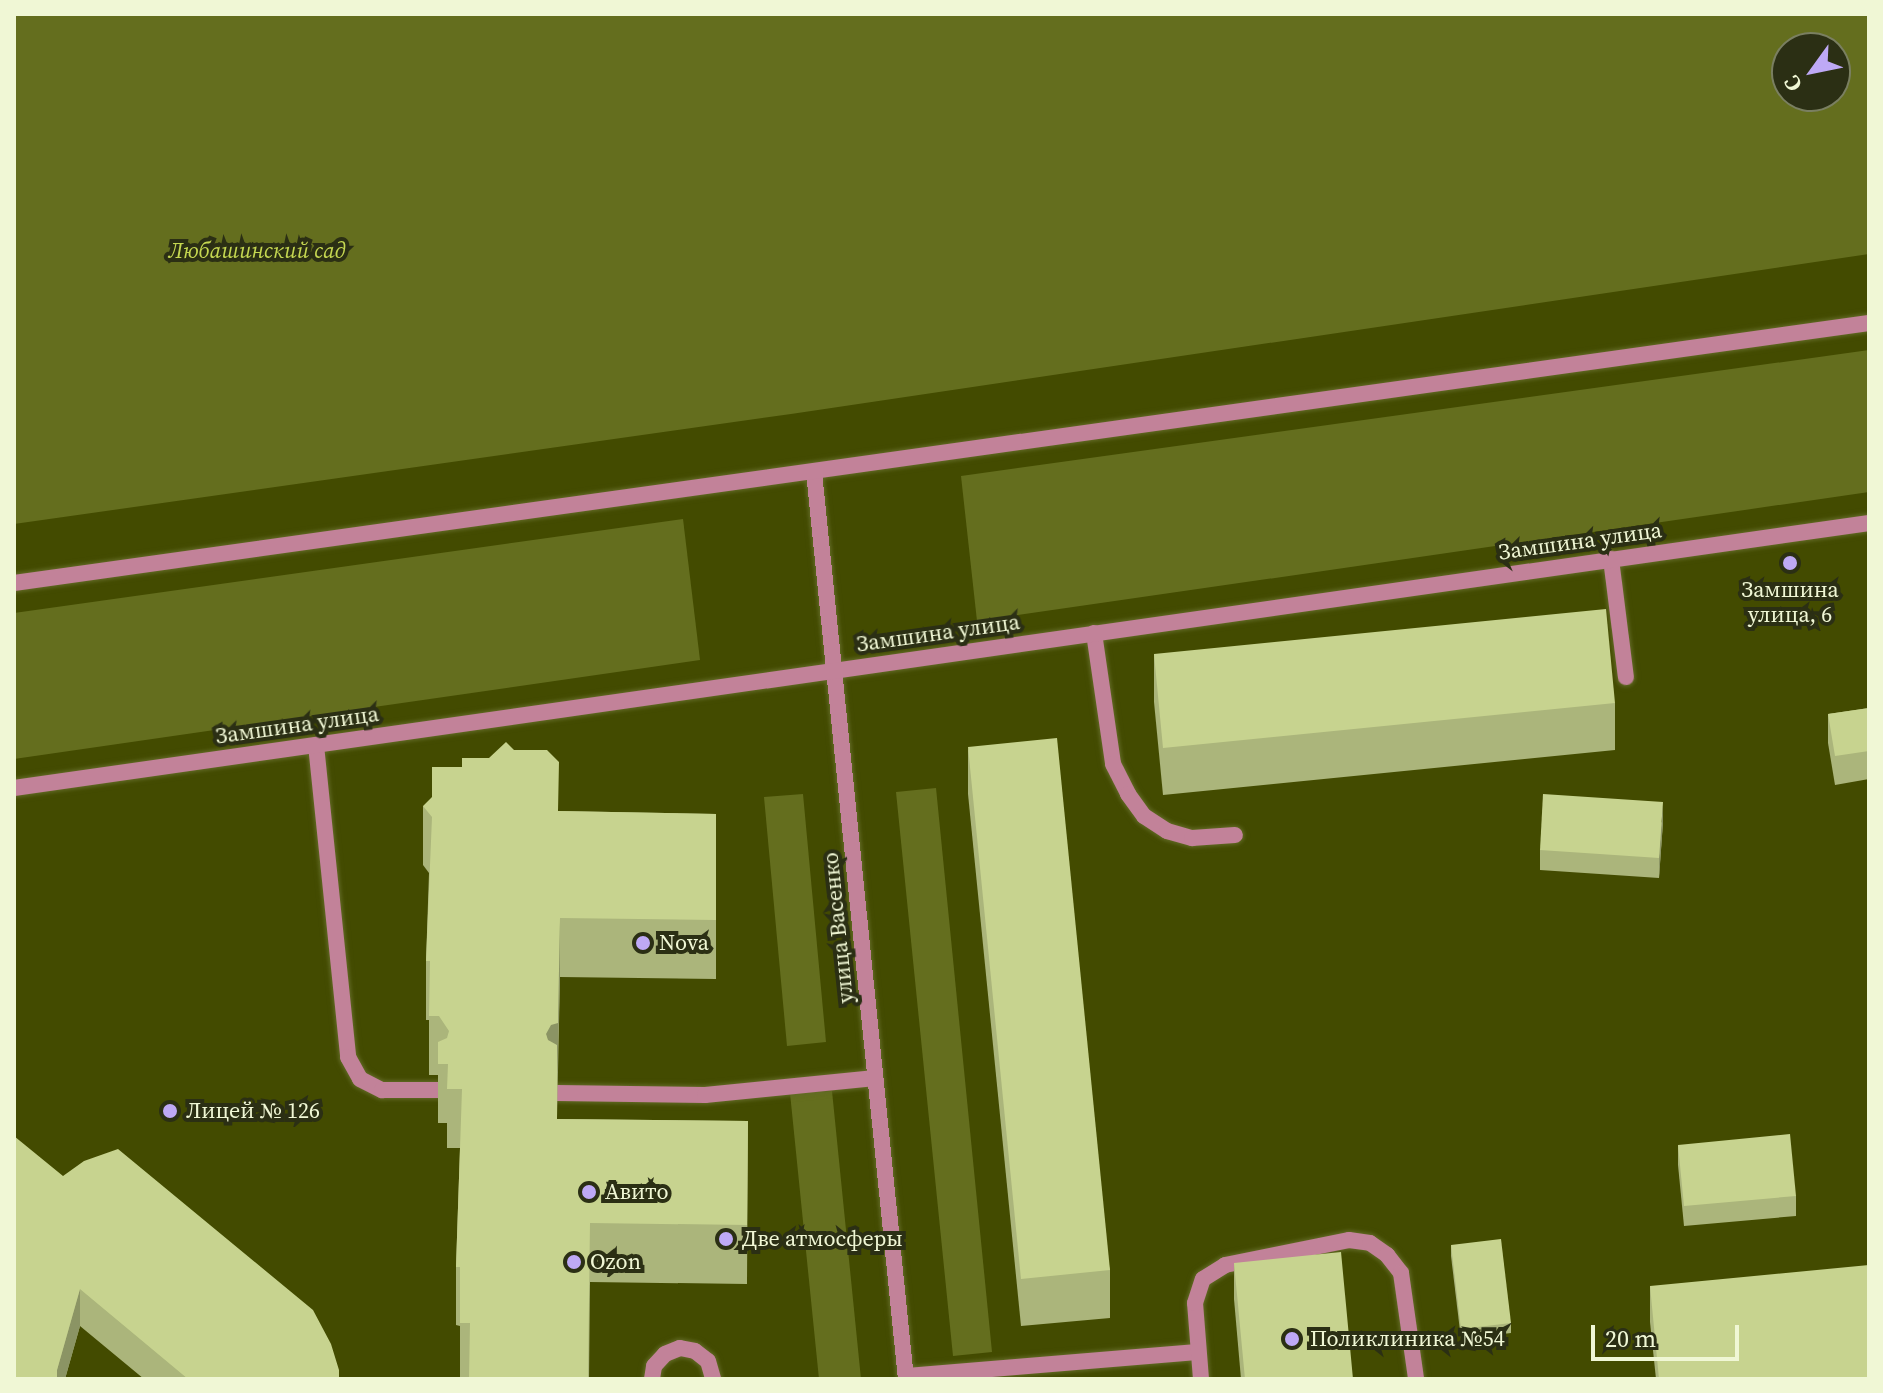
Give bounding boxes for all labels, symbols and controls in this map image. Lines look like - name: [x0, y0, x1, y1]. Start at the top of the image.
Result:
- north arrow: [1771, 32, 1851, 112]
- text: С: [1776, 70, 1809, 98]
- park label: Любашинский сад: [169, 238, 345, 264]
- street label: Замшина улица: [1497, 516, 1663, 566]
- marker: Замшина улица, 6: [1781, 554, 1799, 572]
- place label: Замшина улица, 6: [1741, 576, 1839, 628]
- street label: Замшина улица: [855, 608, 1021, 658]
- street label: Замшина улица: [214, 700, 380, 750]
- street label: улица Васенко: [817, 851, 859, 1005]
- place label: Nova: [659, 930, 709, 956]
- marker: Nova: [634, 934, 652, 952]
- place label: Лицей № 126: [186, 1098, 320, 1124]
- marker: Лицей № 126: [161, 1102, 179, 1120]
- place label: Авито: [605, 1179, 669, 1205]
- marker: Авито: [580, 1183, 598, 1201]
- place label: Две атмосферы: [742, 1226, 903, 1252]
- marker: Две атмосферы: [717, 1230, 735, 1248]
- place label: Ozon: [590, 1249, 641, 1275]
- marker: Ozon: [565, 1253, 583, 1271]
- scale bar: [1595, 1309, 1743, 1359]
- text: 20 m: [1605, 1322, 1656, 1355]
- place label: Поликлиника №54: [1310, 1326, 1505, 1352]
- marker: Поликлиника №54: [1281, 1328, 1303, 1350]

